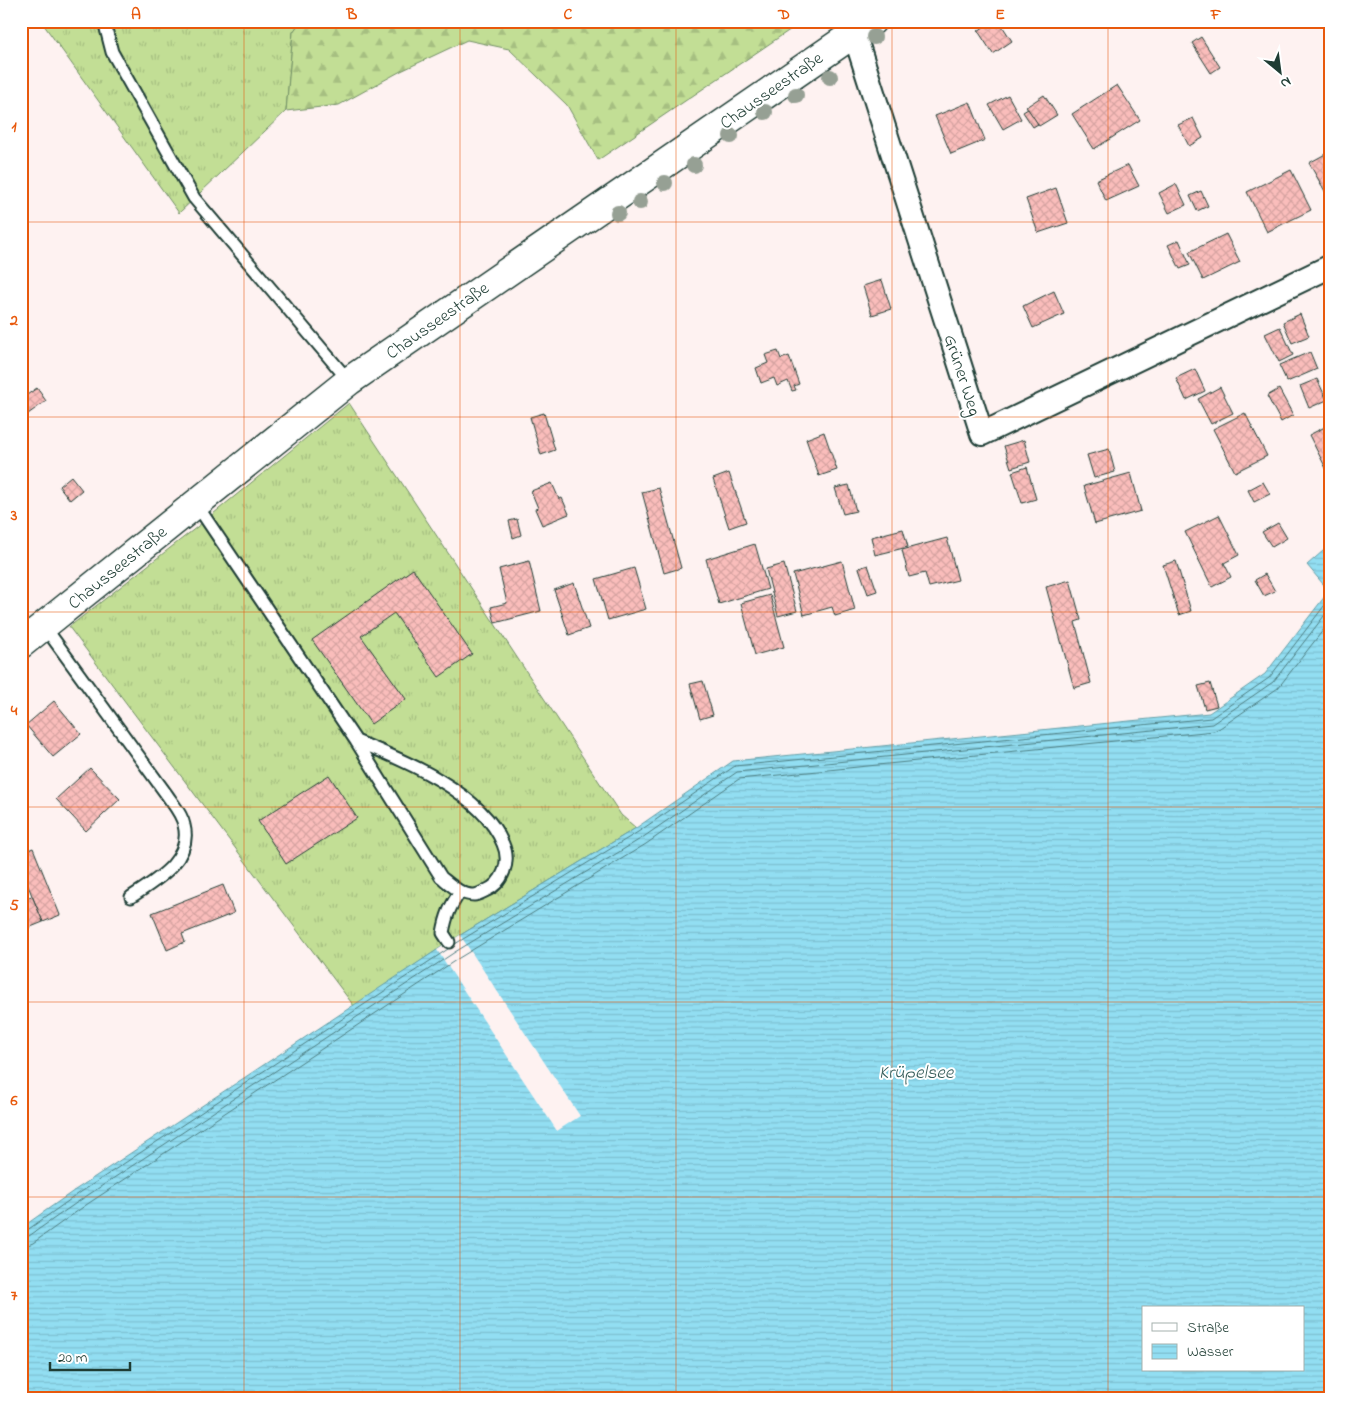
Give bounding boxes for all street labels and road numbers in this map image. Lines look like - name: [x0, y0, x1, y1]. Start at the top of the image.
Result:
- street label: Chausseestraße: [715, 46, 830, 137]
- street label: Chausseestraße: [381, 276, 496, 367]
- street label: Grüner Weg: [935, 332, 986, 420]
- street label: Chausseestraße: [63, 520, 174, 617]

